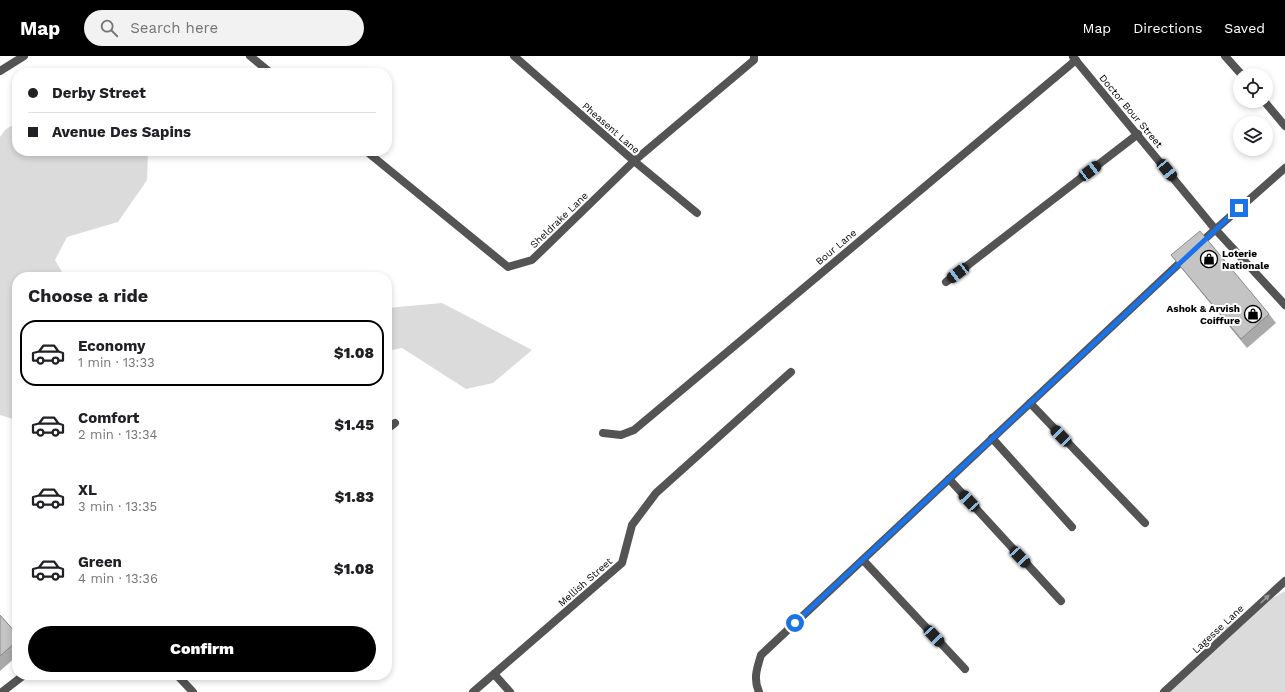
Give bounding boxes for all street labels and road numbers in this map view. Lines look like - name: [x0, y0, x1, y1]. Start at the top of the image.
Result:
- street label: Doctor Bour Street: [1097, 72, 1165, 151]
- street label: Pheasent Lane: [580, 100, 642, 156]
- street label: Sheldrake Lane: [528, 190, 590, 250]
- street label: Bour Lane: [813, 227, 859, 267]
- street label: Mellish Street: [556, 555, 615, 608]
- street label: Lagesse Lane: [1190, 602, 1246, 656]

